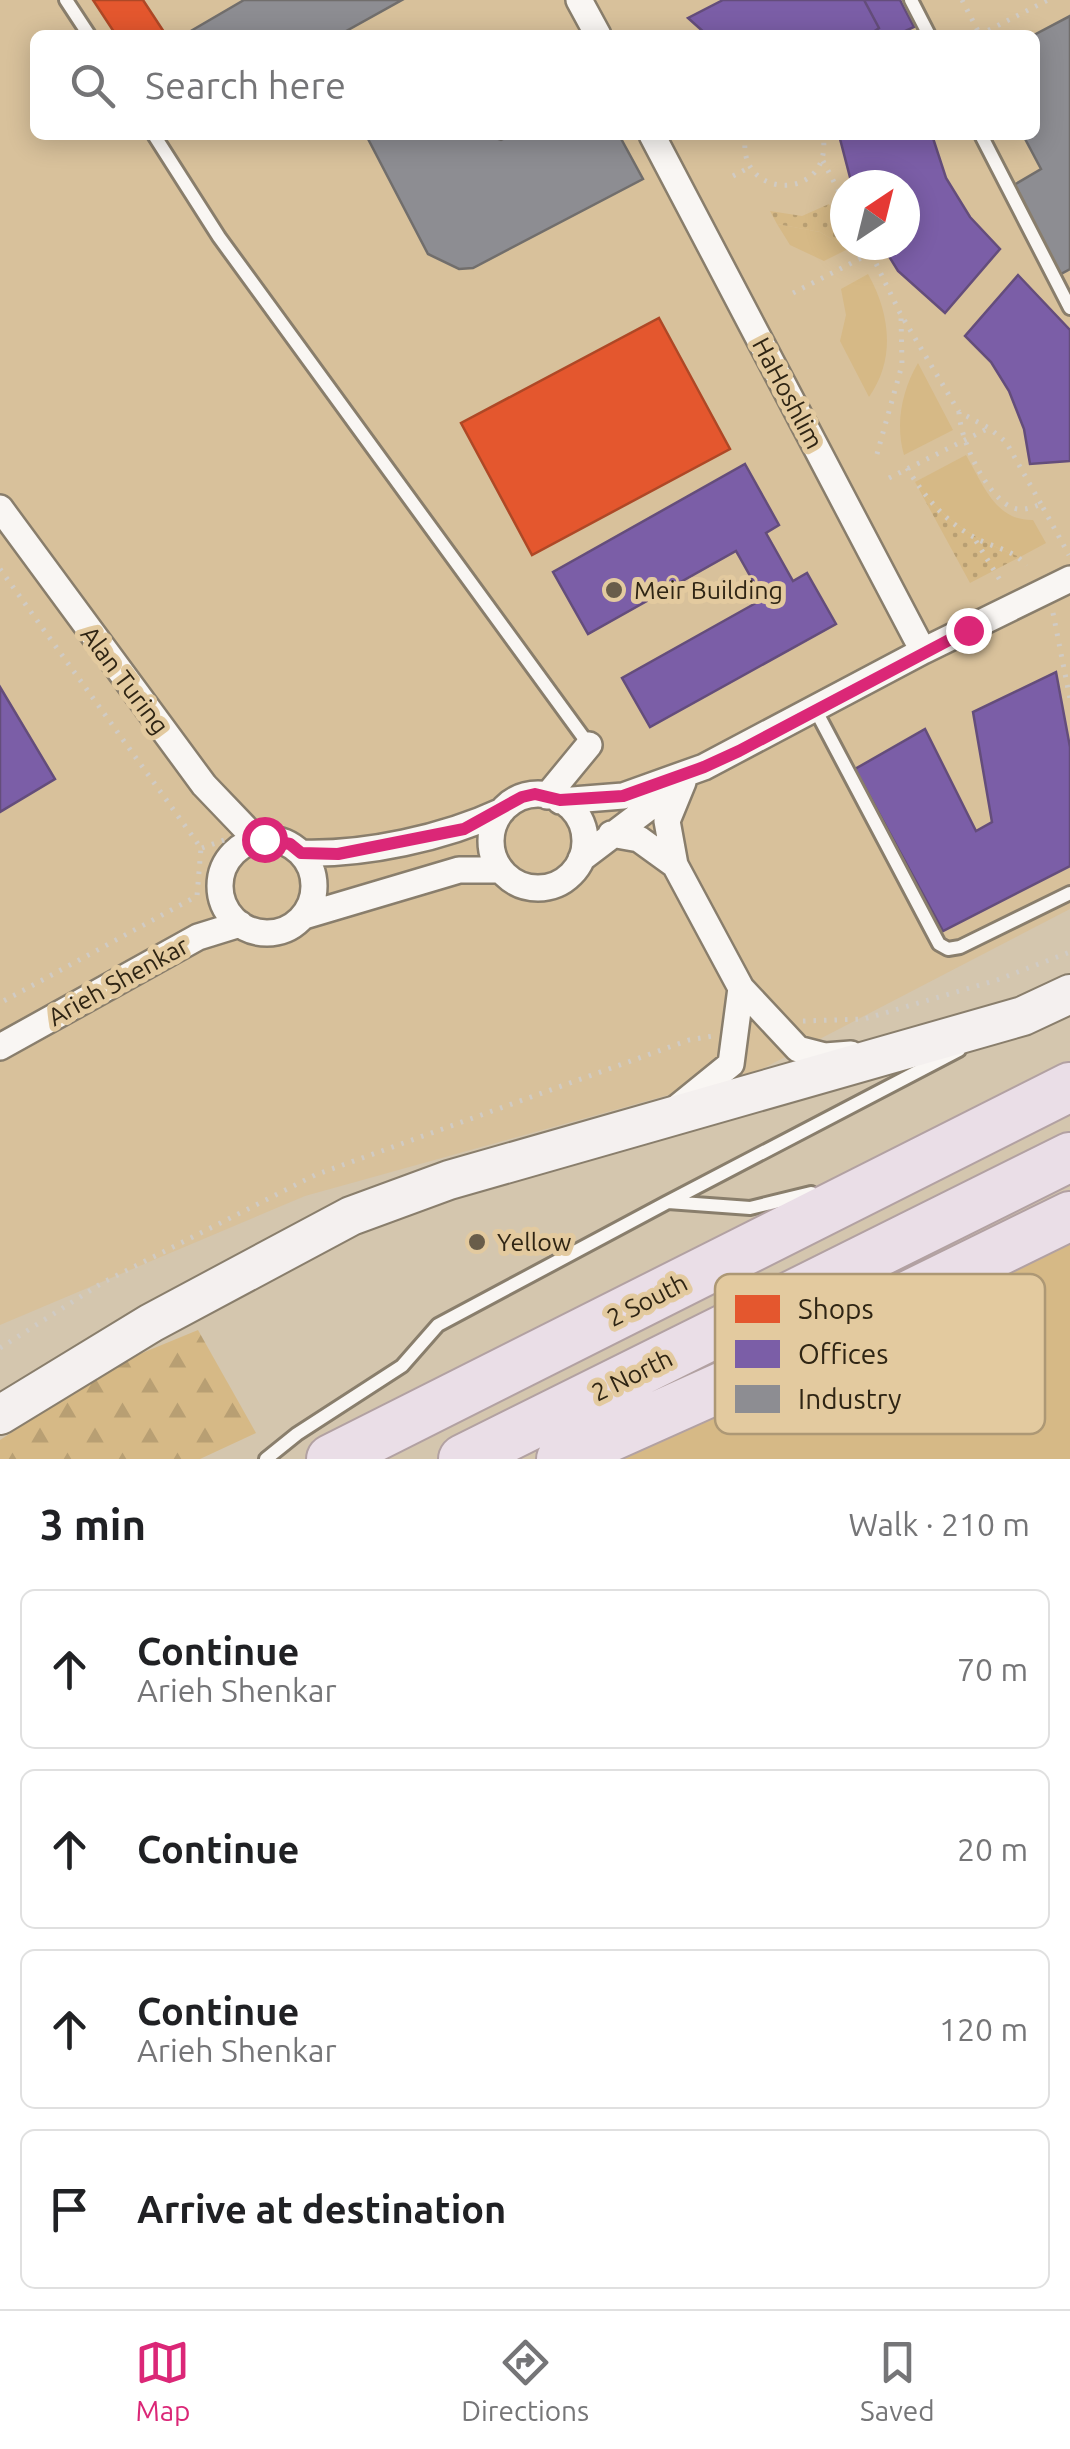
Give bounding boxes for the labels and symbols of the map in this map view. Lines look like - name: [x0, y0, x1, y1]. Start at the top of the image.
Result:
- north arrow: [830, 170, 920, 260]
- street label: HaHoshlim: [747, 333, 829, 453]
- place label: Meir Building: [634, 576, 783, 604]
- marker: Meir Building: [603, 579, 625, 601]
- route end: [946, 608, 992, 654]
- street label: Alan Turing: [75, 621, 175, 739]
- route start: [242, 817, 288, 863]
- street label: Arieh Shenkar: [43, 931, 193, 1031]
- place label: Yellow: [497, 1228, 571, 1256]
- marker: Yellow: [466, 1231, 488, 1253]
- street label: 2 South: [602, 1268, 692, 1332]
- legend: [715, 1274, 1045, 1434]
- text: Shops: [798, 1293, 874, 1324]
- text: Offices: [798, 1338, 888, 1369]
- street label: 2 North: [587, 1344, 677, 1406]
- text: Industry: [798, 1383, 901, 1414]

